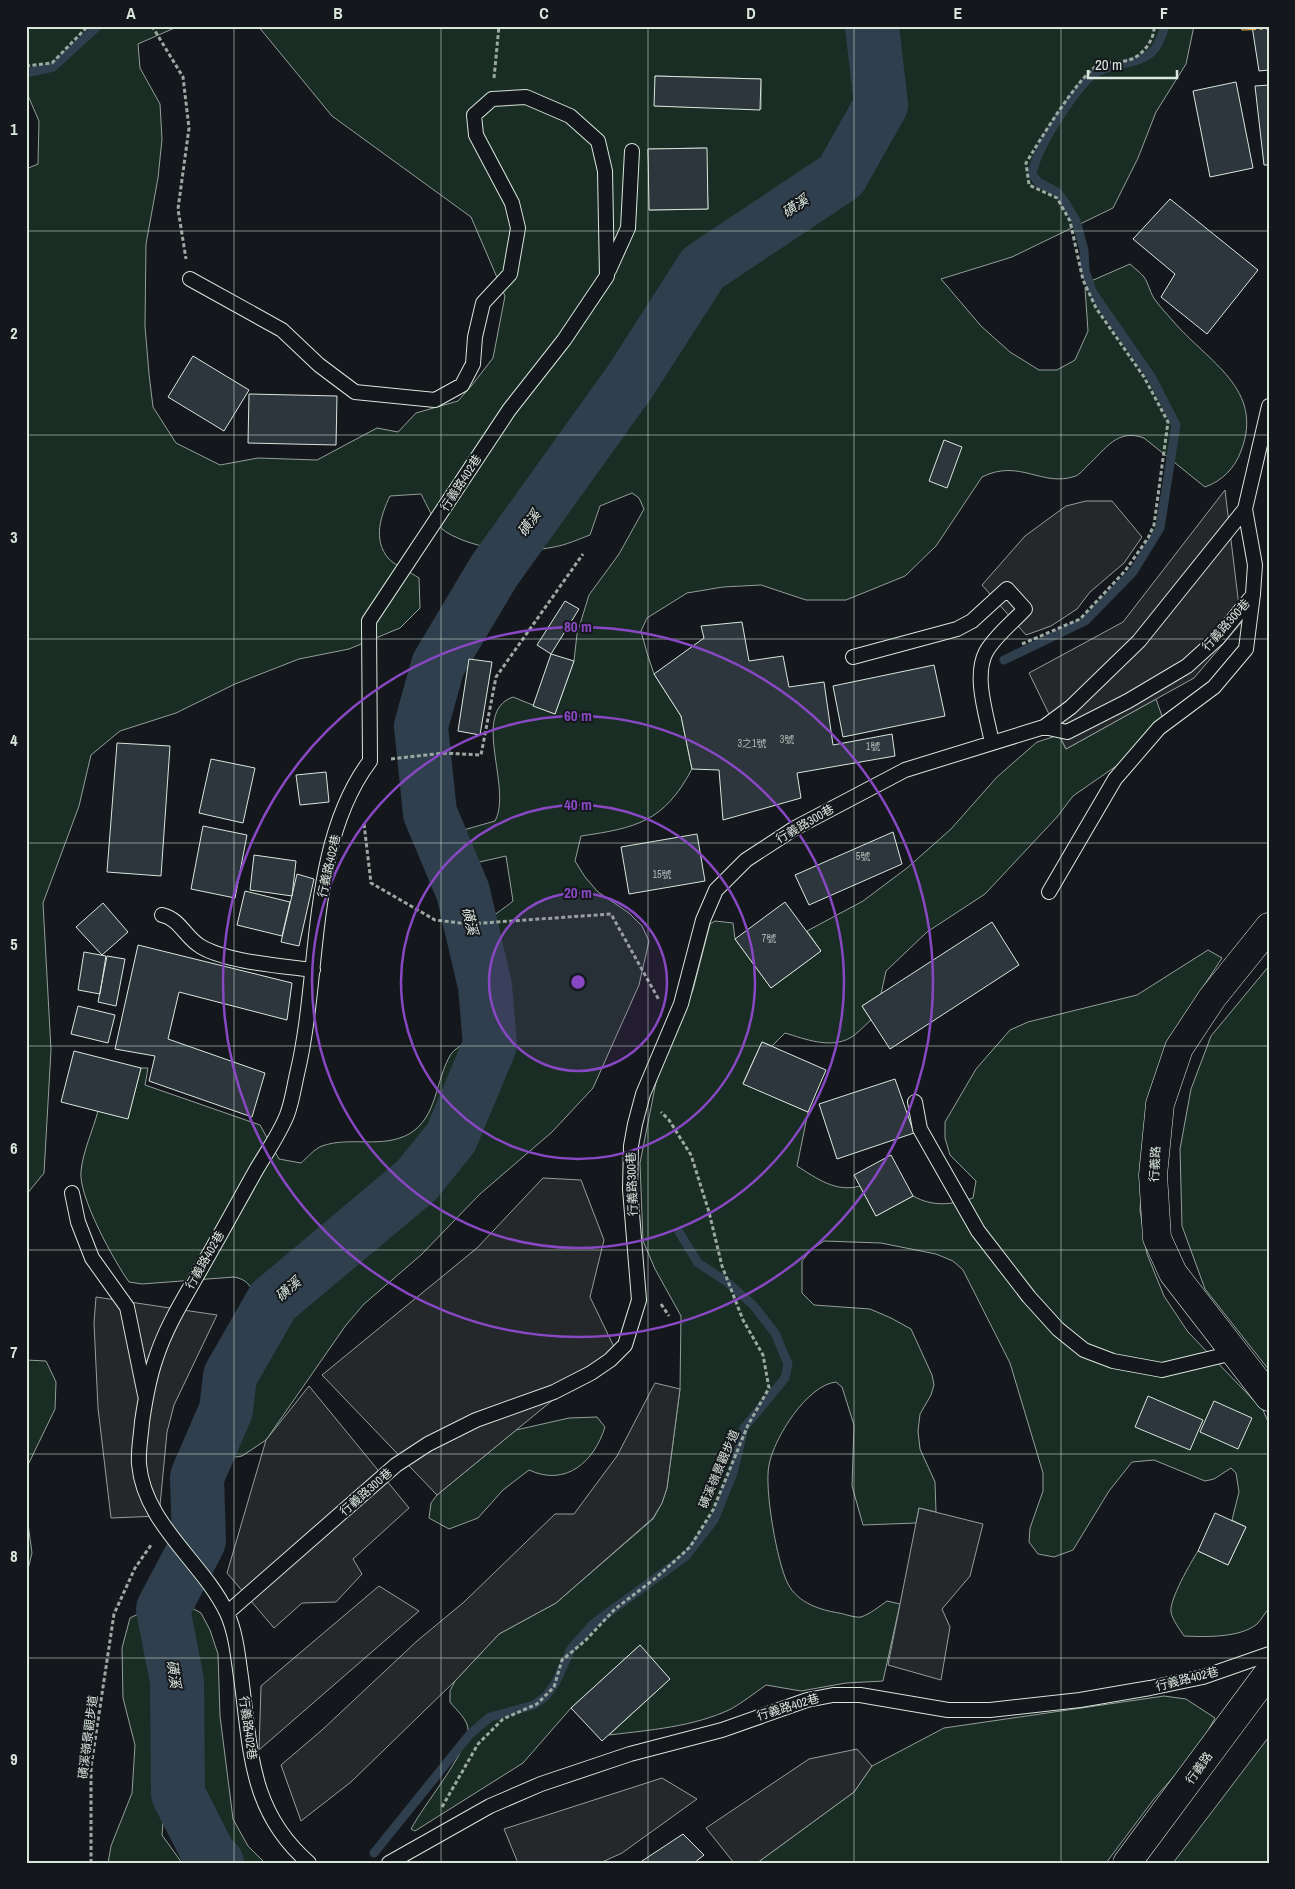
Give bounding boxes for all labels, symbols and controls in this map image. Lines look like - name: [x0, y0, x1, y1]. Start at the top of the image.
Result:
- text: A: [126, 2, 136, 24]
- text: B: [333, 2, 343, 24]
- text: C: [539, 2, 549, 24]
- text: D: [746, 2, 756, 24]
- text: E: [954, 2, 963, 24]
- text: F: [1160, 2, 1168, 24]
- scale bar: [1088, 48, 1176, 80]
- text: 20 m: [1095, 54, 1122, 75]
- text: 1: [10, 118, 18, 140]
- water label: 磺溪: [778, 190, 813, 221]
- text: 2: [10, 322, 18, 344]
- street label: 行義路402巷: [437, 452, 485, 514]
- water label: 磺溪: [513, 505, 546, 540]
- text: 3: [10, 526, 18, 548]
- street label: 行義路300巷: [1199, 596, 1253, 654]
- text: 80 m: [564, 616, 592, 637]
- text: 60 m: [564, 705, 592, 726]
- text: 4: [10, 729, 18, 751]
- house number: 3號: [780, 733, 794, 746]
- house number: 3之1號: [737, 737, 767, 750]
- house number: 1號: [866, 740, 880, 753]
- text: 40 m: [564, 794, 592, 815]
- street label: 行義路300巷: [773, 801, 837, 847]
- street label: 行義路402巷: [314, 833, 344, 899]
- house number: 5號: [856, 850, 870, 863]
- house number: 15號: [652, 868, 672, 881]
- text: 20 m: [564, 882, 592, 903]
- water label: 磺溪: [458, 905, 482, 939]
- house number: 7號: [762, 932, 776, 945]
- text: 5: [10, 933, 18, 955]
- centre of rings: [569, 973, 587, 991]
- text: 6: [10, 1137, 18, 1159]
- street label: 行義路: [1146, 1146, 1164, 1182]
- street label: 行義路300巷: [623, 1152, 641, 1216]
- street label: 行義路402巷: [182, 1228, 228, 1292]
- water label: 磺溪: [272, 1272, 306, 1305]
- text: 7: [10, 1341, 18, 1363]
- street label: 磺溪嶺景觀步道: [695, 1427, 743, 1511]
- street label: 行義路300巷: [336, 1465, 396, 1519]
- text: 8: [10, 1545, 18, 1567]
- water label: 磺溪: [163, 1659, 185, 1691]
- street label: 行義路402巷: [1154, 1663, 1220, 1695]
- street label: 行義路402巷: [755, 1690, 821, 1724]
- street label: 磺溪嶺景觀步道: [75, 1694, 101, 1780]
- street label: 行義路402巷: [236, 1695, 260, 1761]
- text: 9: [10, 1748, 18, 1770]
- street label: 行義路: [1182, 1749, 1216, 1787]

